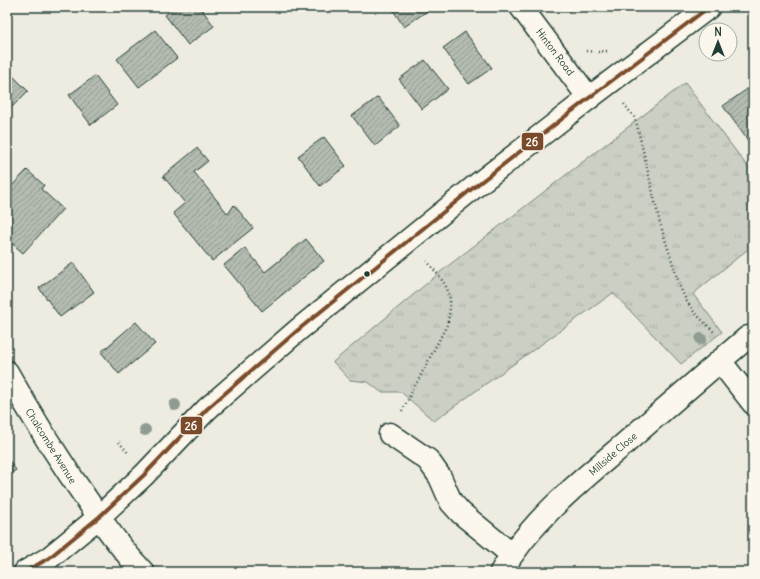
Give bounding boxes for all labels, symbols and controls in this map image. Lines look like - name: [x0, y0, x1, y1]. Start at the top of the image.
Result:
- north arrow: [698, 22, 738, 62]
- text: N: [714, 25, 722, 39]
- street label: Hinton Road: [533, 26, 577, 78]
- line badge: 26: [521, 132, 544, 151]
- text: 26: [526, 135, 538, 149]
- unlabelled marker: [362, 269, 372, 279]
- street label: Chalcombe Avenue: [23, 406, 79, 486]
- line badge: 26: [180, 416, 203, 435]
- text: 26: [185, 419, 197, 433]
- street label: Millside Close: [586, 430, 640, 478]

